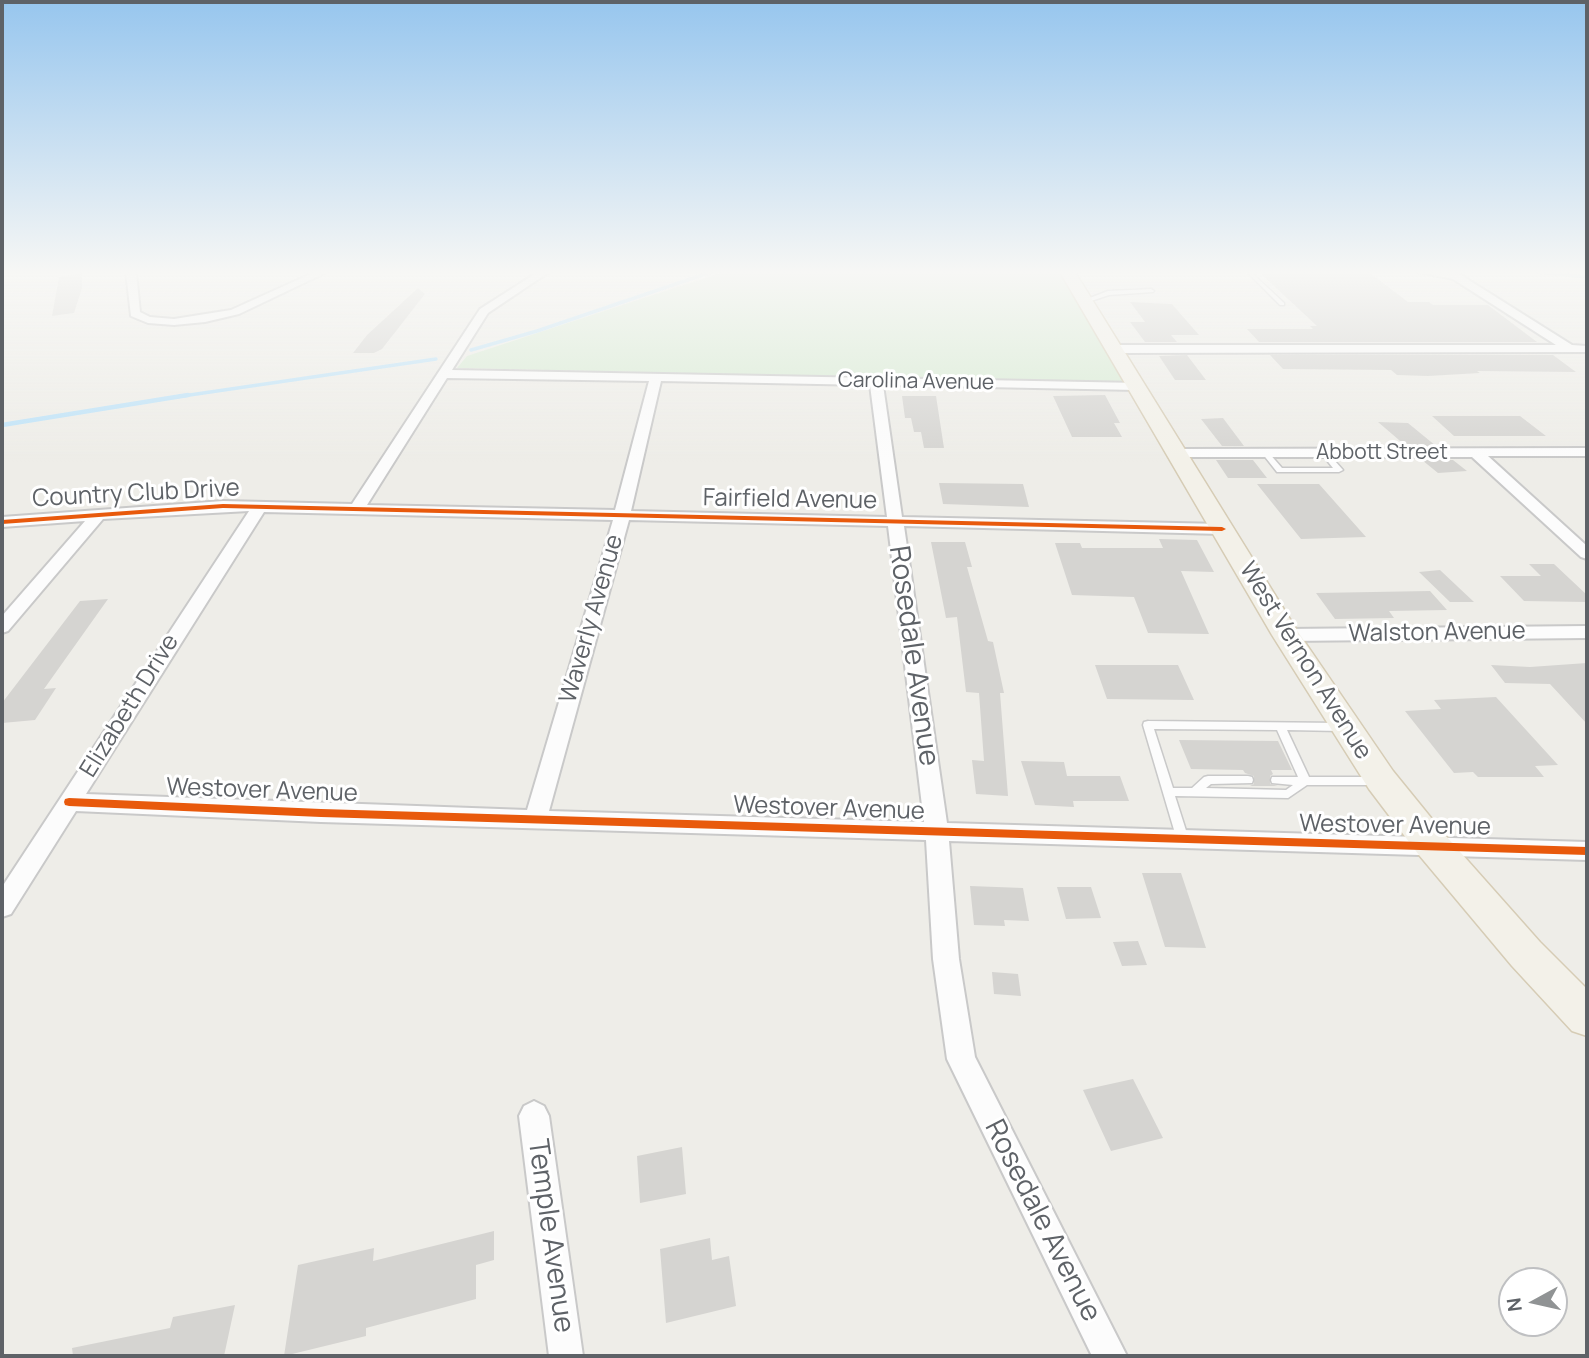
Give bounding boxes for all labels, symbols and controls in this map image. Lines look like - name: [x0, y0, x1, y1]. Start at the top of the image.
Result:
- street label: Carolina Avenue: [838, 368, 994, 396]
- street label: Abbott Street: [1316, 440, 1448, 466]
- street label: Country Club Drive: [32, 474, 240, 514]
- street label: Fairfield Avenue: [703, 484, 877, 516]
- street label: Waverly Avenue: [554, 531, 630, 707]
- street label: Rosedale Avenue: [881, 544, 945, 768]
- street label: West Vernon Avenue: [1233, 557, 1377, 765]
- street label: Walston Avenue: [1348, 617, 1526, 649]
- street label: Elizabeth Drive: [75, 629, 185, 783]
- street label: Westover Avenue: [166, 773, 358, 809]
- street label: Westover Avenue: [733, 791, 925, 827]
- street label: Westover Avenue: [1299, 810, 1491, 842]
- street label: Rosedale Avenue: [977, 1115, 1107, 1327]
- street label: Temple Avenue: [520, 1137, 580, 1335]
- north arrow: [1498, 1267, 1568, 1337]
- text: N: [1500, 1296, 1528, 1313]

